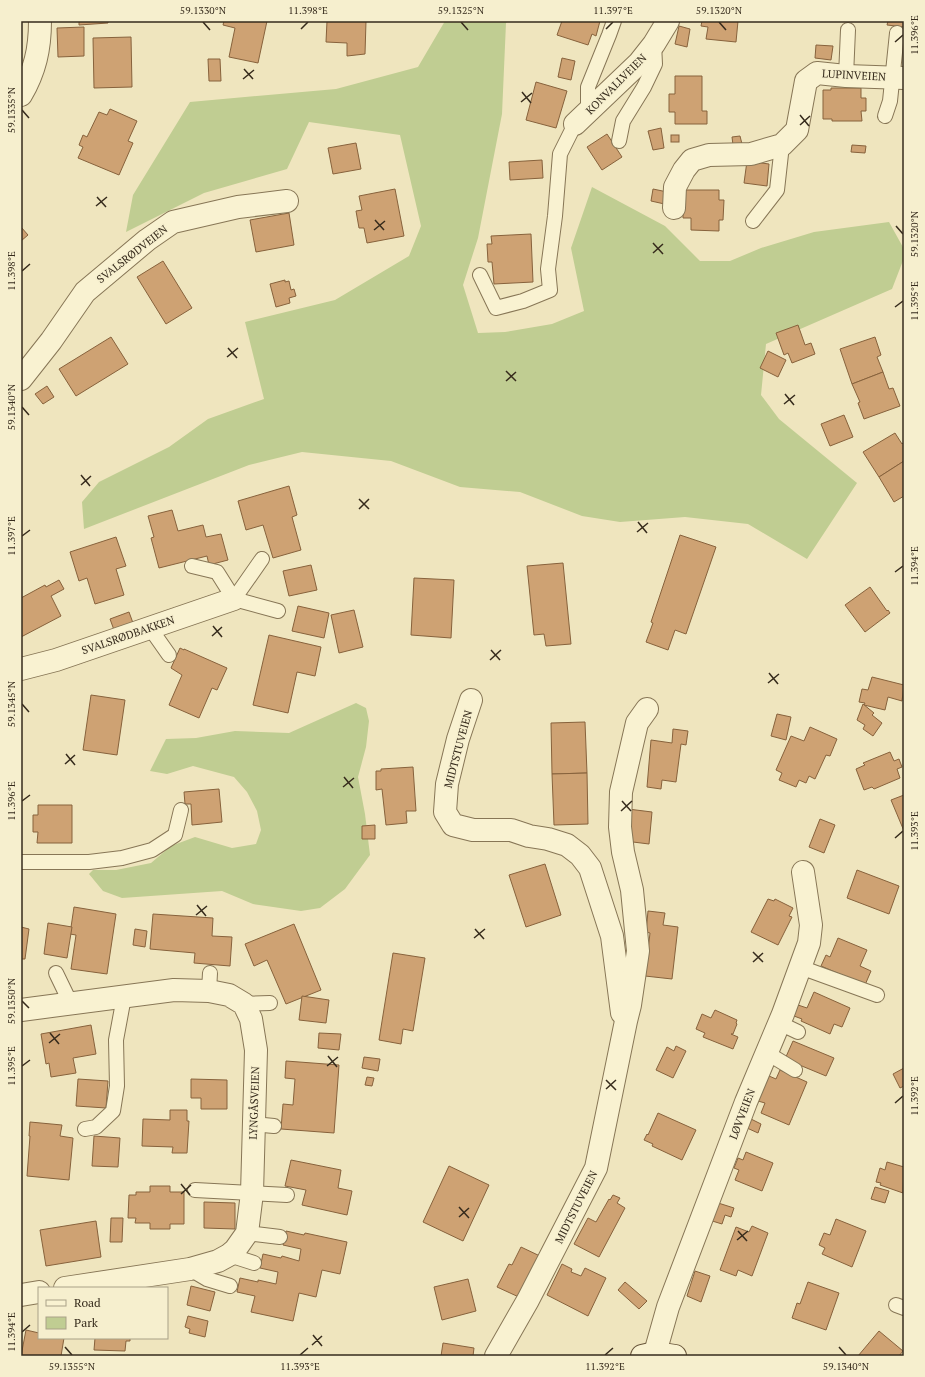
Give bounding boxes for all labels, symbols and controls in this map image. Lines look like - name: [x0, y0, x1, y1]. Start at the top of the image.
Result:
- text: 59.1330°N: [180, 4, 227, 17]
- text: 11.398°E: [288, 4, 328, 17]
- text: 59.1325°N: [438, 4, 485, 17]
- text: 11.397°E: [593, 4, 633, 17]
- text: 59.1320°N: [696, 4, 743, 17]
- text: 11.396°E: [908, 15, 921, 55]
- street label: KONVALLVEIEN: [583, 51, 649, 117]
- street label: LUPINVEIEN: [822, 66, 886, 84]
- text: 59.1335°N: [5, 86, 18, 133]
- text: 59.1320°N: [908, 210, 921, 257]
- street label: SVALSRØDVEIEN: [94, 222, 170, 286]
- text: 11.398°E: [5, 251, 18, 291]
- text: 11.395°E: [908, 281, 921, 321]
- text: 59.1340°N: [5, 383, 18, 430]
- text: 11.397°E: [5, 516, 18, 556]
- text: 11.394°E: [908, 546, 921, 586]
- street label: SVALSRØDBAKKEN: [80, 613, 176, 657]
- text: 59.1345°N: [5, 680, 18, 727]
- street label: MIDTSTUVEIEN: [441, 709, 475, 789]
- text: 11.396°E: [5, 781, 18, 821]
- text: 11.393°E: [908, 811, 921, 851]
- text: 59.1350°N: [5, 977, 18, 1024]
- text: 11.395°E: [5, 1046, 18, 1086]
- street label: LYNGÅSVEIEN: [246, 1066, 262, 1140]
- text: 11.392°E: [908, 1076, 921, 1116]
- street label: LØVVEIEN: [726, 1087, 758, 1141]
- street label: MIDTSTUVEIEN: [552, 1168, 600, 1246]
- legend: [38, 1287, 168, 1339]
- text: Road: [74, 1295, 101, 1310]
- text: 11.394°E: [5, 1312, 18, 1352]
- text: Park: [74, 1315, 99, 1330]
- text: 59.1355°N: [49, 1360, 96, 1373]
- text: 11.393°E: [280, 1360, 320, 1373]
- text: 11.392°E: [585, 1360, 625, 1373]
- text: 59.1340°N: [823, 1360, 870, 1373]

